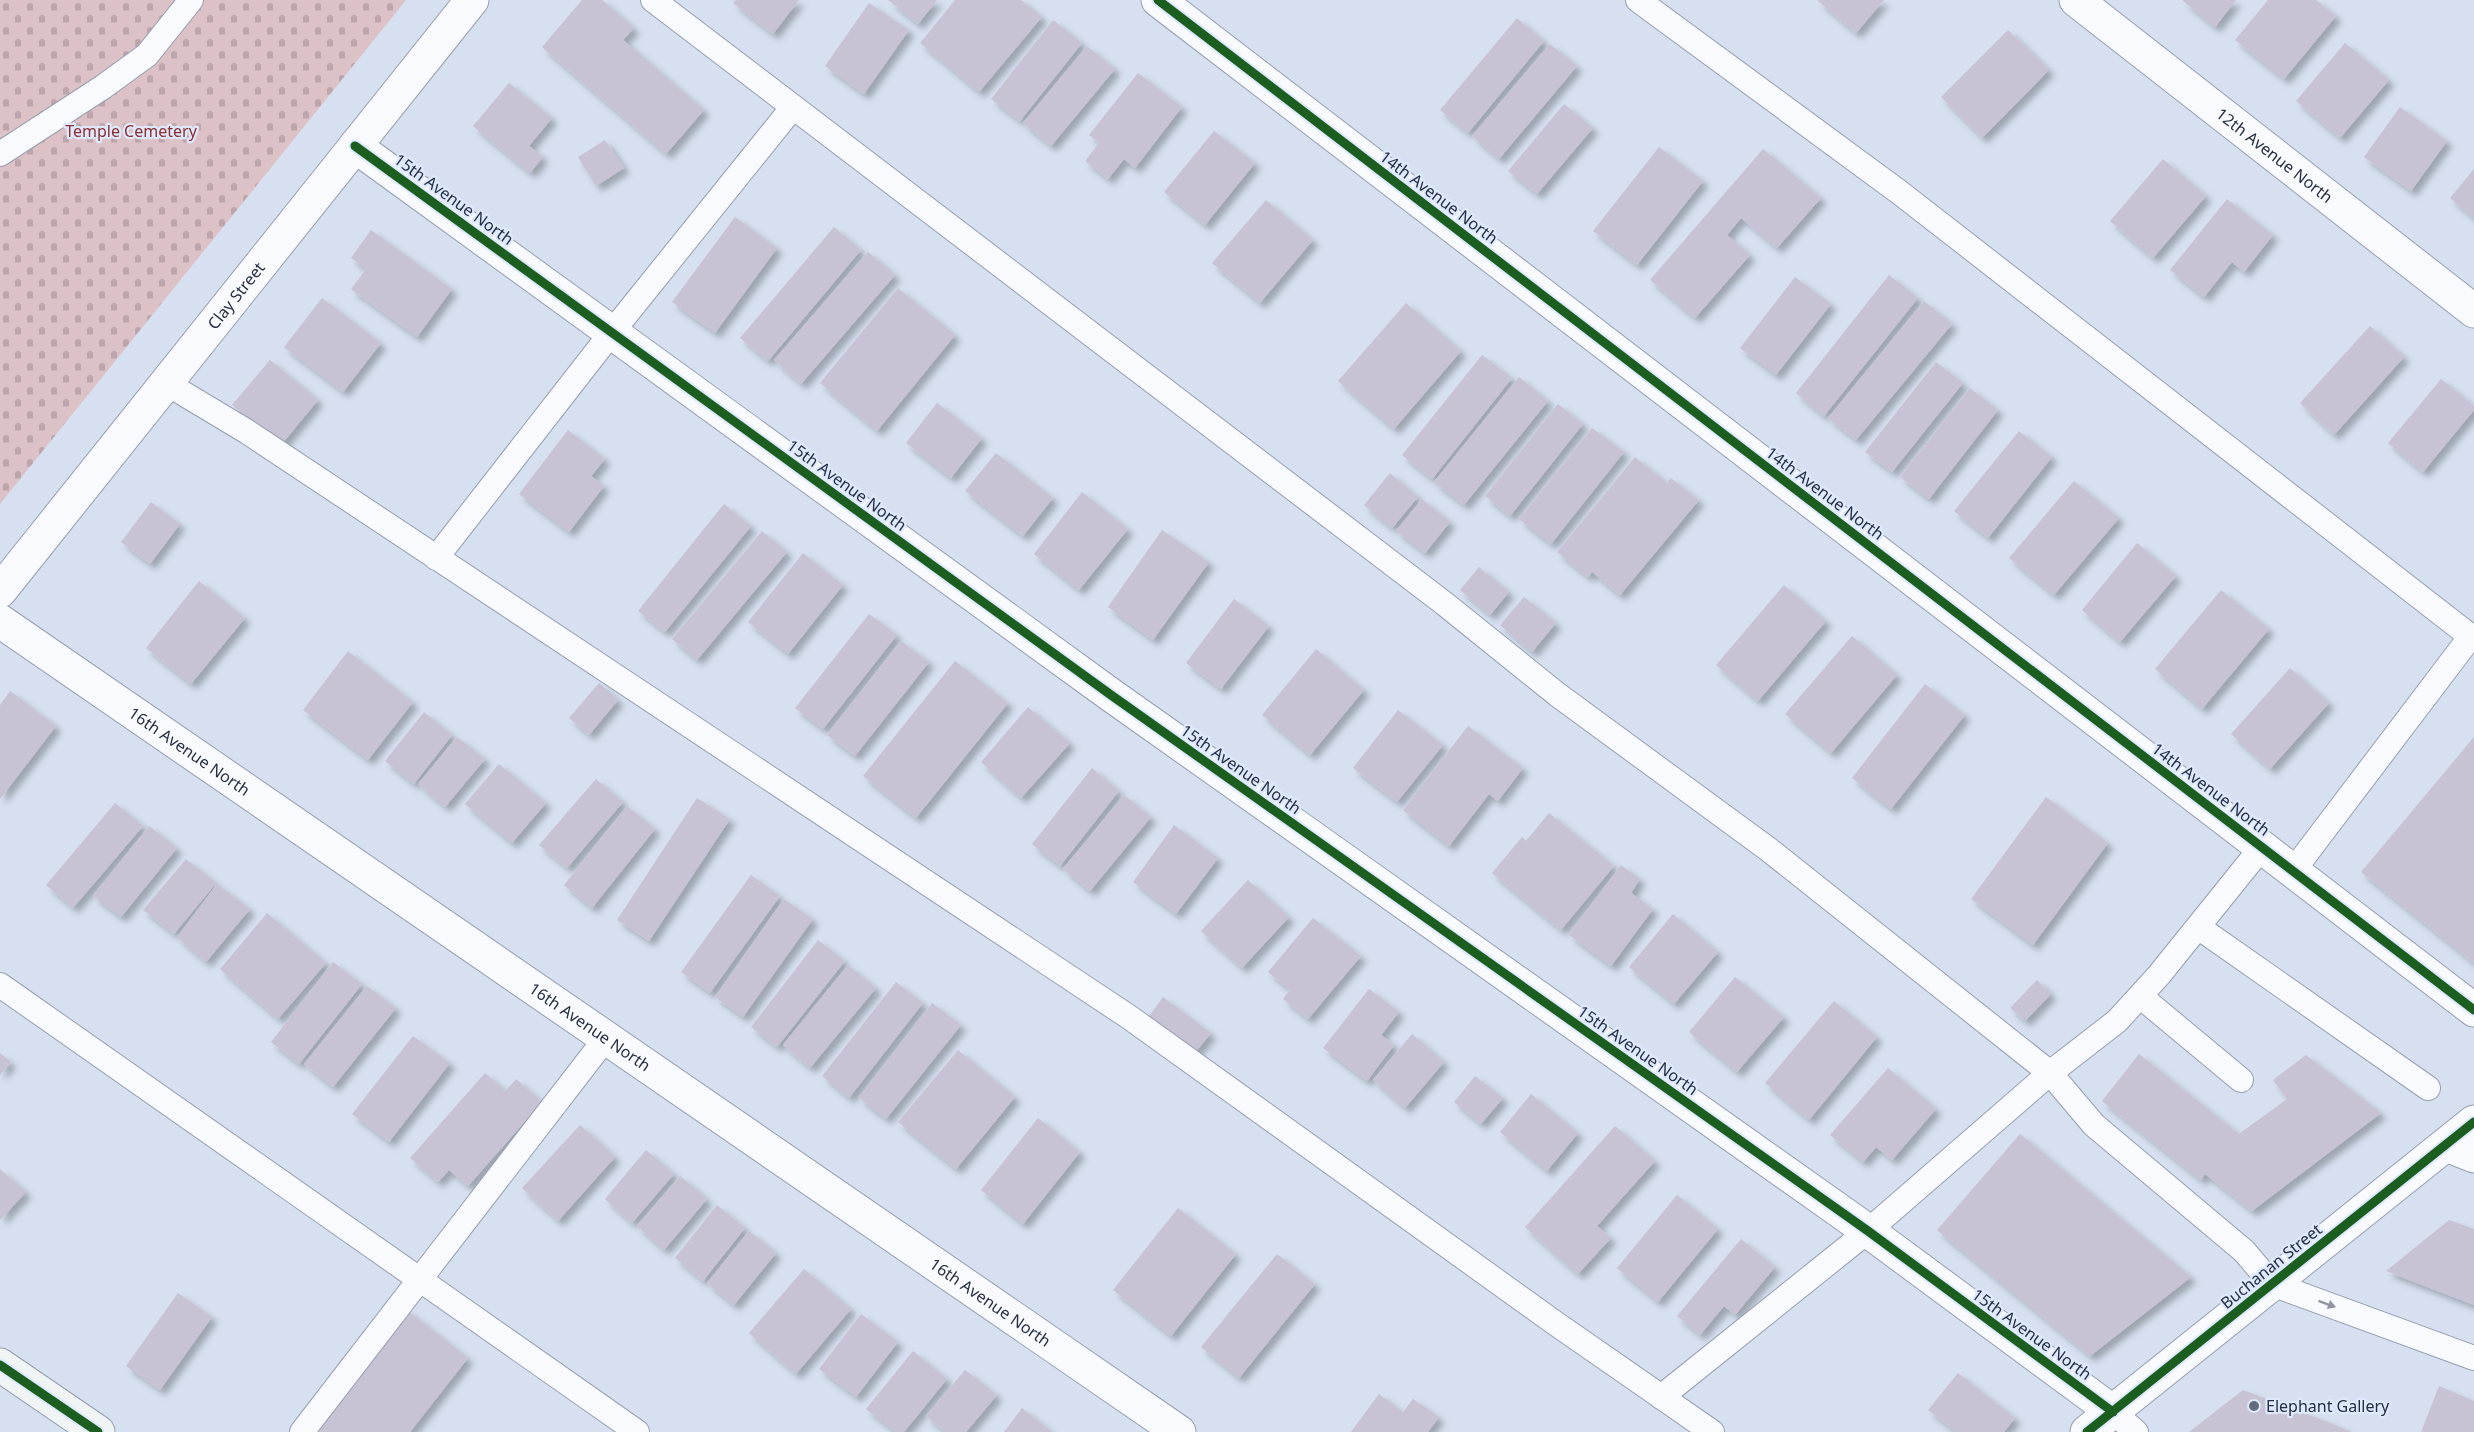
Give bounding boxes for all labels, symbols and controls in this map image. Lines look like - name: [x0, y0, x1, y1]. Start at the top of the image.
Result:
- street label: 12th Avenue North: [2212, 103, 2338, 208]
- park label: Temple Cemetery: [65, 120, 198, 142]
- street label: 14th Avenue North: [1375, 145, 1503, 249]
- street label: 15th Avenue North: [390, 148, 518, 250]
- street label: Clay Street: [202, 257, 270, 334]
- street label: 15th Avenue North: [783, 434, 911, 536]
- street label: 14th Avenue North: [1761, 441, 1889, 545]
- street label: 16th Avenue North: [124, 702, 255, 801]
- street label: 15th Avenue North: [1176, 719, 1306, 819]
- street label: 14th Avenue North: [2147, 737, 2275, 841]
- street label: 16th Avenue North: [525, 977, 655, 1076]
- street label: 15th Avenue North: [1573, 1000, 1703, 1100]
- street label: Buchanan Street: [2216, 1218, 2326, 1314]
- street label: 16th Avenue North: [925, 1253, 1055, 1352]
- street label: 15th Avenue North: [1968, 1283, 2096, 1385]
- one-way arrow: [2318, 1300, 2336, 1309]
- place label: Elephant Gallery: [2266, 1395, 2390, 1417]
- marker: Elephant Gallery: [2247, 1399, 2261, 1413]

